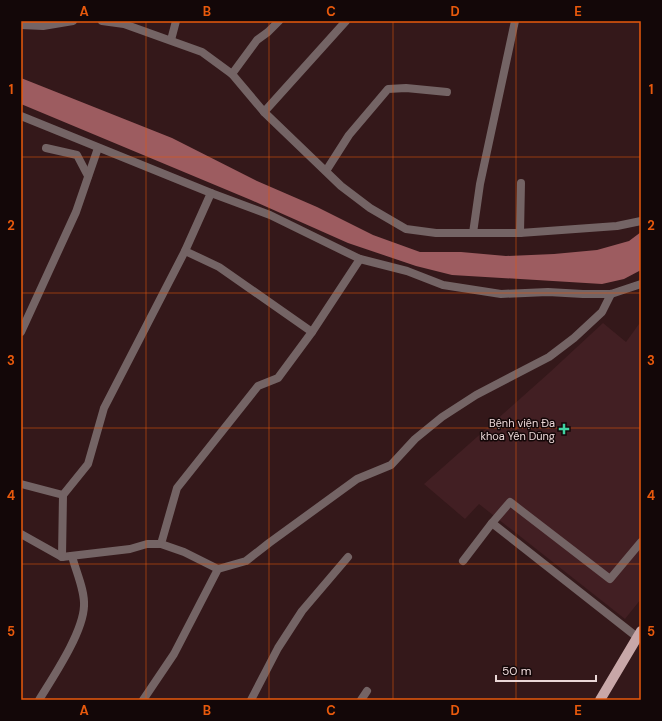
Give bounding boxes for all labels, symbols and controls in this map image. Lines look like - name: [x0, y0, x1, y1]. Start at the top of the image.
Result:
- text: A: [79, 3, 89, 20]
- text: B: [203, 3, 211, 20]
- text: C: [326, 3, 336, 20]
- text: D: [450, 3, 460, 20]
- text: E: [574, 3, 582, 20]
- text: 1: [9, 81, 13, 98]
- text: 1: [649, 81, 653, 98]
- text: 2: [7, 217, 15, 234]
- text: 2: [647, 217, 655, 234]
- text: 3: [7, 352, 15, 369]
- text: 3: [647, 352, 655, 369]
- place label: Bệnh viện Đa khoa Yên Dũng: [480, 416, 555, 443]
- marker: Bệnh viện Đa khoa Yên Dũng: [558, 423, 570, 435]
- text: 4: [7, 487, 15, 504]
- text: 4: [647, 487, 655, 504]
- text: 5: [7, 623, 15, 640]
- text: 5: [647, 623, 655, 640]
- scale bar: [496, 657, 596, 683]
- text: 50 m: [502, 663, 531, 679]
- text: A: [79, 702, 89, 719]
- text: B: [203, 702, 211, 719]
- text: C: [326, 702, 336, 719]
- text: D: [450, 702, 460, 719]
- text: E: [574, 702, 582, 719]

